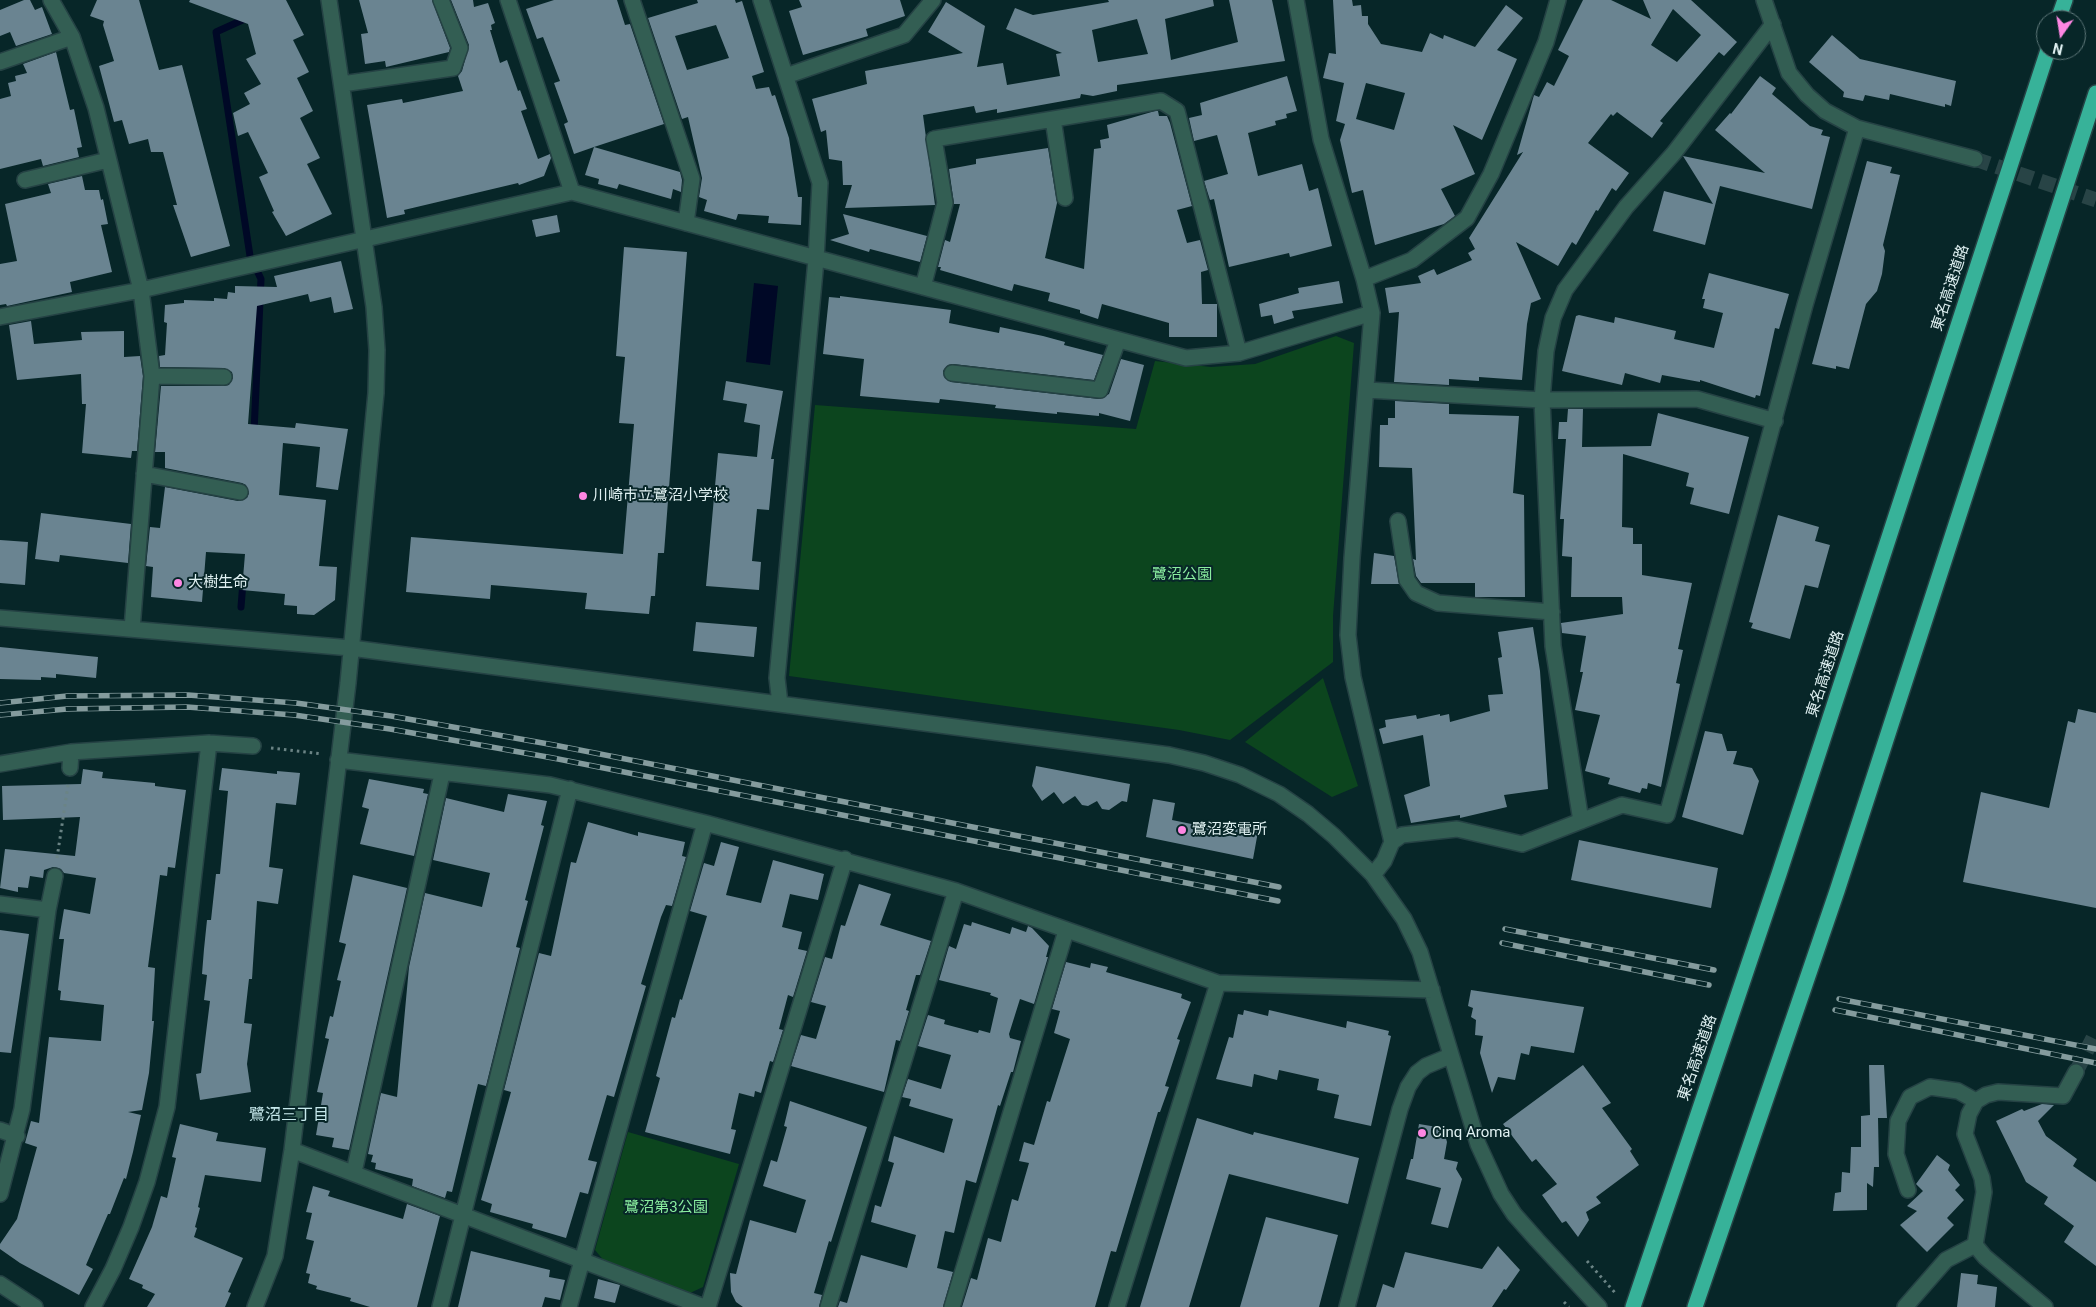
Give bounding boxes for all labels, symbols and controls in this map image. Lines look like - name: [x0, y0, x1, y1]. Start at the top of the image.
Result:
- north arrow: [2036, 10, 2086, 60]
- text: N: [2051, 40, 2064, 58]
- street label: 東名高速道路: [1929, 242, 1973, 334]
- place label: 川崎市立鷺沼小学校: [593, 487, 728, 505]
- marker: 川崎市立鷺沼小学校: [577, 490, 589, 502]
- park label: 鷺沼公園: [1152, 566, 1212, 584]
- place label: 大樹生命: [188, 574, 248, 592]
- marker: 大樹生命: [172, 577, 184, 589]
- street label: 東名高速道路: [1804, 628, 1848, 720]
- place label: 鷺沼変電所: [1192, 821, 1267, 839]
- marker: 鷺沼変電所: [1176, 824, 1188, 836]
- street label: 東名高速道路: [1675, 1013, 1721, 1103]
- district label: 鷺沼三丁目: [249, 1106, 329, 1126]
- place label: Cinq Aroma: [1432, 1124, 1511, 1142]
- marker: Cinq Aroma: [1416, 1127, 1428, 1139]
- park label: 鷺沼第3公園: [624, 1199, 708, 1217]

